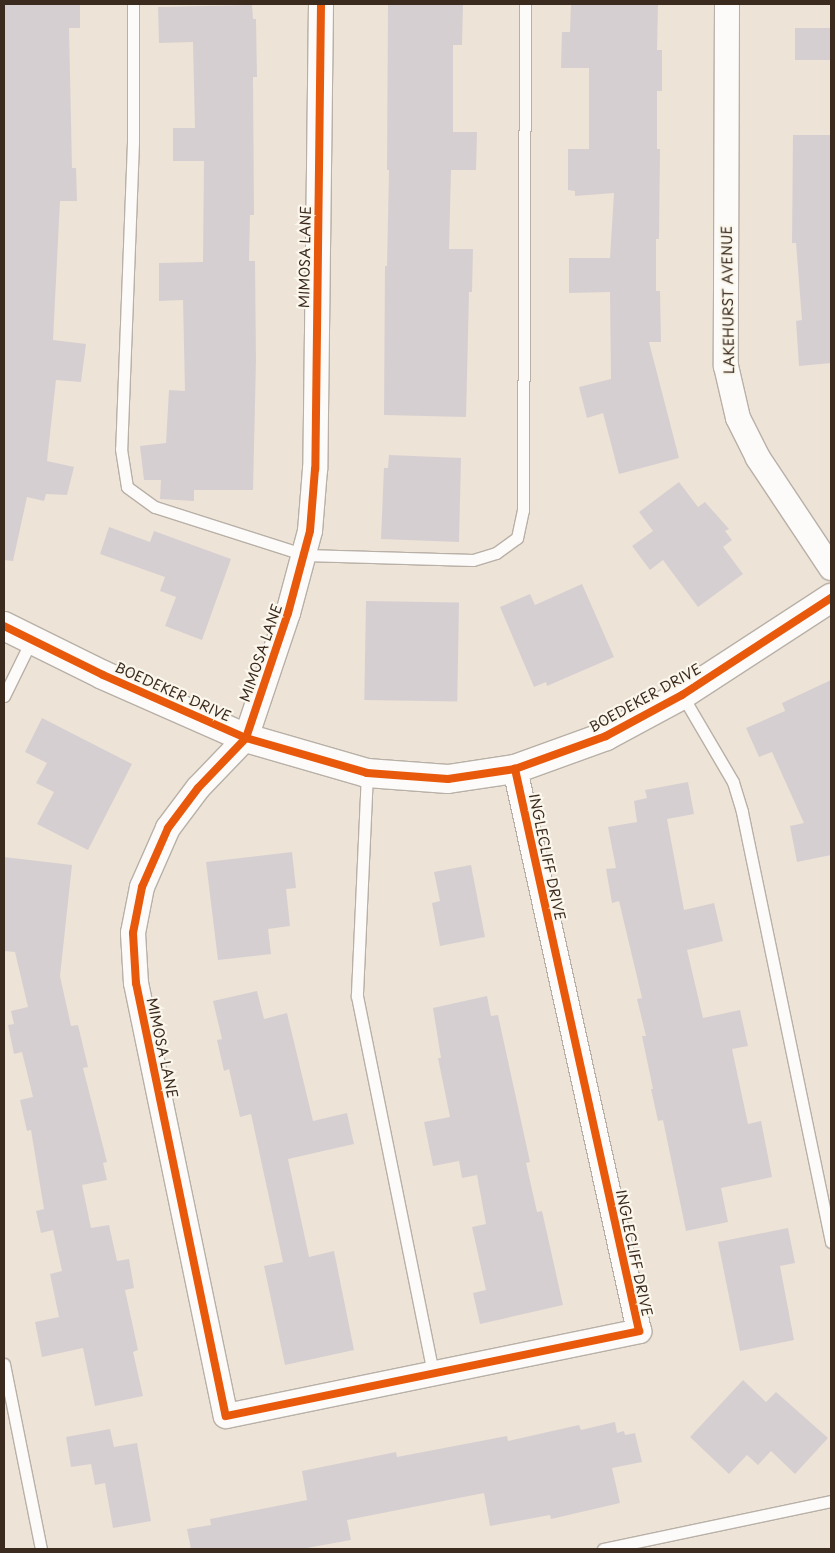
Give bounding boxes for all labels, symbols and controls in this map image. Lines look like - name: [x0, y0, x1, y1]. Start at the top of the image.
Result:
- street label: MIMOSA LANE: [296, 205, 314, 309]
- street label: LAKEHURST AVENUE: [718, 225, 738, 375]
- street label: MIMOSA LANE: [236, 602, 286, 704]
- street label: BOEDEKER DRIVE: [112, 659, 234, 725]
- street label: BOEDEKER DRIVE: [586, 660, 704, 736]
- street label: INGLECLIFF DRIVE: [525, 792, 569, 922]
- street label: MIMOSA LANE: [143, 996, 181, 1100]
- street label: INGLECLIFF DRIVE: [612, 1188, 656, 1318]

